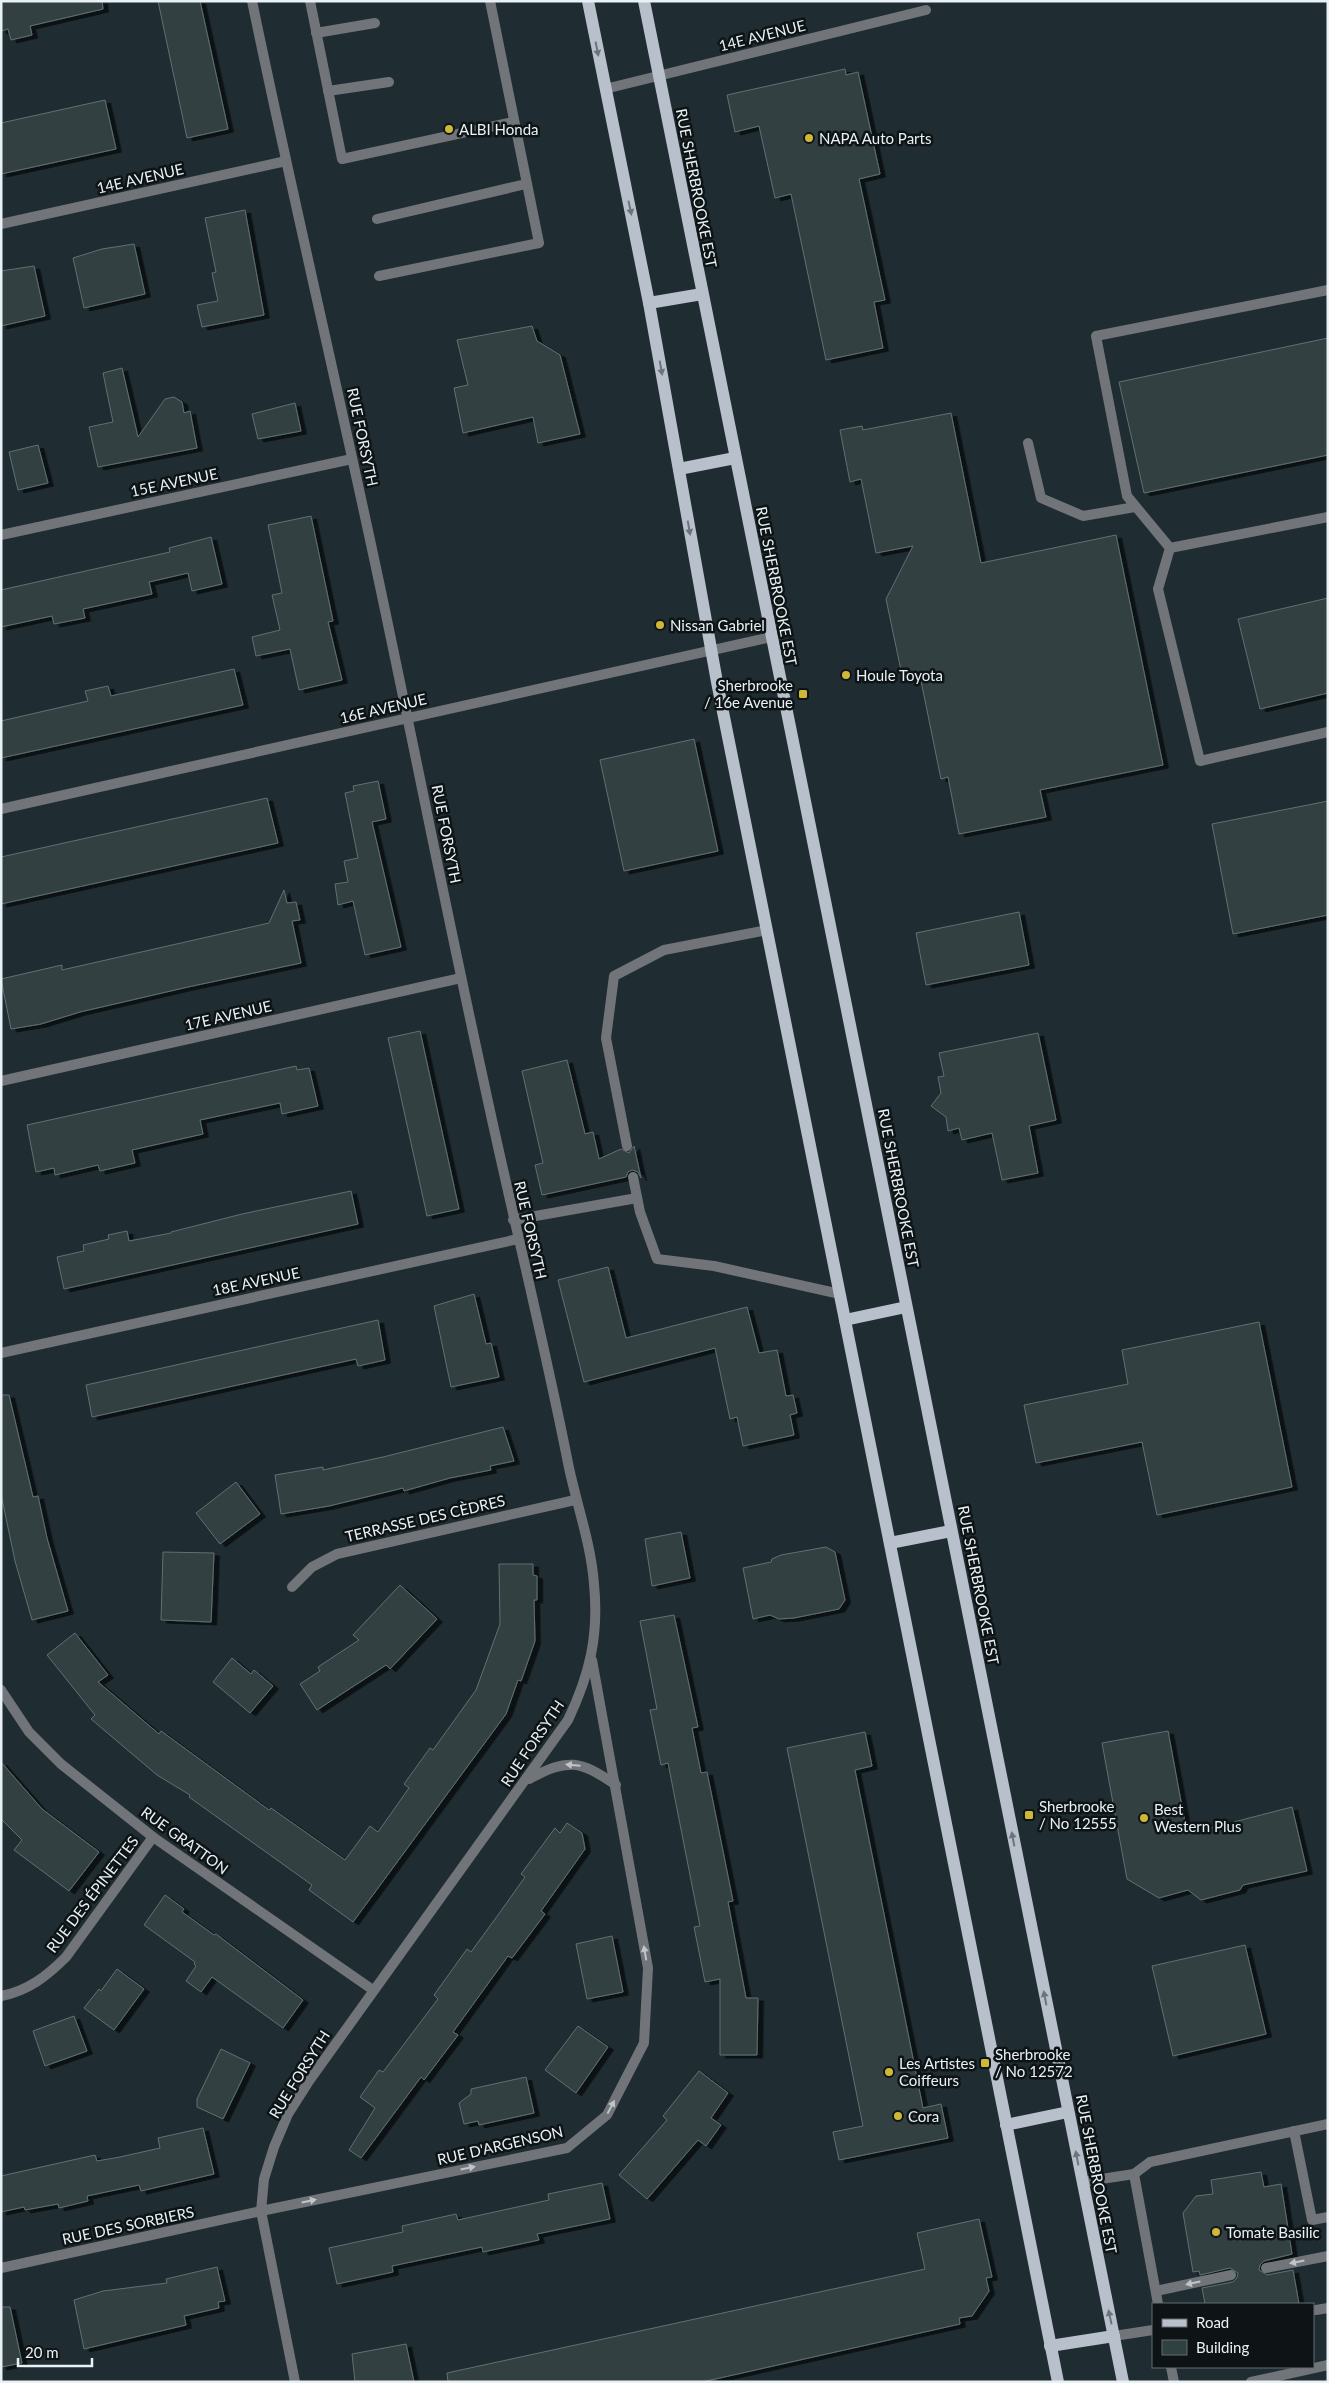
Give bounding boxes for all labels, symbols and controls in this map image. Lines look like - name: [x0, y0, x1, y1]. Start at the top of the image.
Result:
- street label: 14E AVENUE: [717, 16, 807, 54]
- one-way arrow: [593, 41, 601, 57]
- street label: RUE SHERBROOKE EST: [673, 107, 721, 269]
- place label: ALBI Honda: [459, 120, 539, 138]
- marker: ALBI Honda: [443, 123, 455, 135]
- place label: NAPA Auto Parts: [819, 129, 931, 147]
- marker: NAPA Auto Parts: [803, 132, 815, 144]
- street label: 14E AVENUE: [95, 159, 185, 197]
- one-way arrow: [626, 201, 634, 217]
- one-way arrow: [657, 360, 665, 376]
- street label: RUE FORSYTH: [344, 386, 382, 488]
- street label: 15E AVENUE: [129, 464, 219, 500]
- street label: RUE SHERBROOKE EST: [753, 505, 801, 667]
- one-way arrow: [685, 520, 693, 535]
- place label: Nissan Gabriel: [670, 616, 765, 634]
- marker: Nissan Gabriel: [654, 619, 666, 631]
- place label: Houle Toyota: [856, 666, 943, 684]
- marker: Houle Toyota: [840, 669, 852, 681]
- place label: Sherbrooke / 16e Avenue: [704, 676, 793, 711]
- marker: Sherbrooke / 16e Avenue: [797, 688, 809, 700]
- street label: 16E AVENUE: [338, 689, 428, 727]
- street label: RUE FORSYTH: [429, 783, 465, 885]
- street label: 17E AVENUE: [183, 996, 273, 1034]
- street label: RUE SHERBROOKE EST: [875, 1107, 923, 1269]
- street label: RUE FORSYTH: [511, 1179, 551, 1281]
- street label: 18E AVENUE: [211, 1263, 301, 1299]
- street label: TERRASSE DES CÈDRES: [343, 1491, 507, 1545]
- street label: RUE SHERBROOKE EST: [955, 1504, 1003, 1666]
- street label: RUE FORSYTH: [497, 1696, 567, 1790]
- one-way arrow: [564, 1761, 580, 1769]
- place label: Sherbrooke / No 12555: [1039, 1797, 1117, 1832]
- place label: Best Western Plus: [1154, 1800, 1241, 1835]
- street label: RUE GRATTON: [138, 1802, 232, 1878]
- marker: Sherbrooke / No 12555: [1023, 1809, 1035, 1821]
- marker: Best Western Plus: [1138, 1812, 1150, 1824]
- one-way arrow: [1009, 1831, 1017, 1847]
- street label: RUE DES ÉPINETTES: [42, 1832, 142, 1956]
- one-way arrow: [640, 1944, 648, 1960]
- one-way arrow: [1041, 1991, 1049, 2006]
- street label: RUE FORSYTH: [265, 2027, 333, 2121]
- place label: Sherbrooke / No 12572: [995, 2045, 1073, 2080]
- place label: Les Artistes Coiffeurs: [899, 2054, 975, 2089]
- marker: Sherbrooke / No 12572: [979, 2057, 991, 2069]
- marker: Les Artistes Coiffeurs: [883, 2066, 895, 2078]
- street label: RUE SHERBROOKE EST: [1073, 2093, 1121, 2255]
- one-way arrow: [607, 2099, 615, 2114]
- place label: Cora: [908, 2107, 939, 2125]
- marker: Cora: [892, 2110, 904, 2122]
- street label: RUE D'ARGENSON: [435, 2122, 565, 2168]
- one-way arrow: [1073, 2150, 1081, 2165]
- one-way arrow: [460, 2164, 475, 2172]
- one-way arrow: [301, 2197, 316, 2205]
- street label: RUE DES SORBIERS: [60, 2202, 196, 2248]
- place label: Tomate Basilic: [1226, 2223, 1320, 2241]
- marker: Tomate Basilic: [1210, 2226, 1222, 2238]
- one-way arrow: [1289, 2258, 1304, 2266]
- one-way arrow: [1186, 2279, 1201, 2287]
- legend: [1152, 2303, 1314, 2368]
- one-way arrow: [1105, 2308, 1113, 2324]
- text: Road: [1196, 2313, 1229, 2331]
- scale bar: [18, 2336, 91, 2368]
- text: Building: [1196, 2338, 1249, 2356]
- text: 20 m: [25, 2343, 59, 2361]

